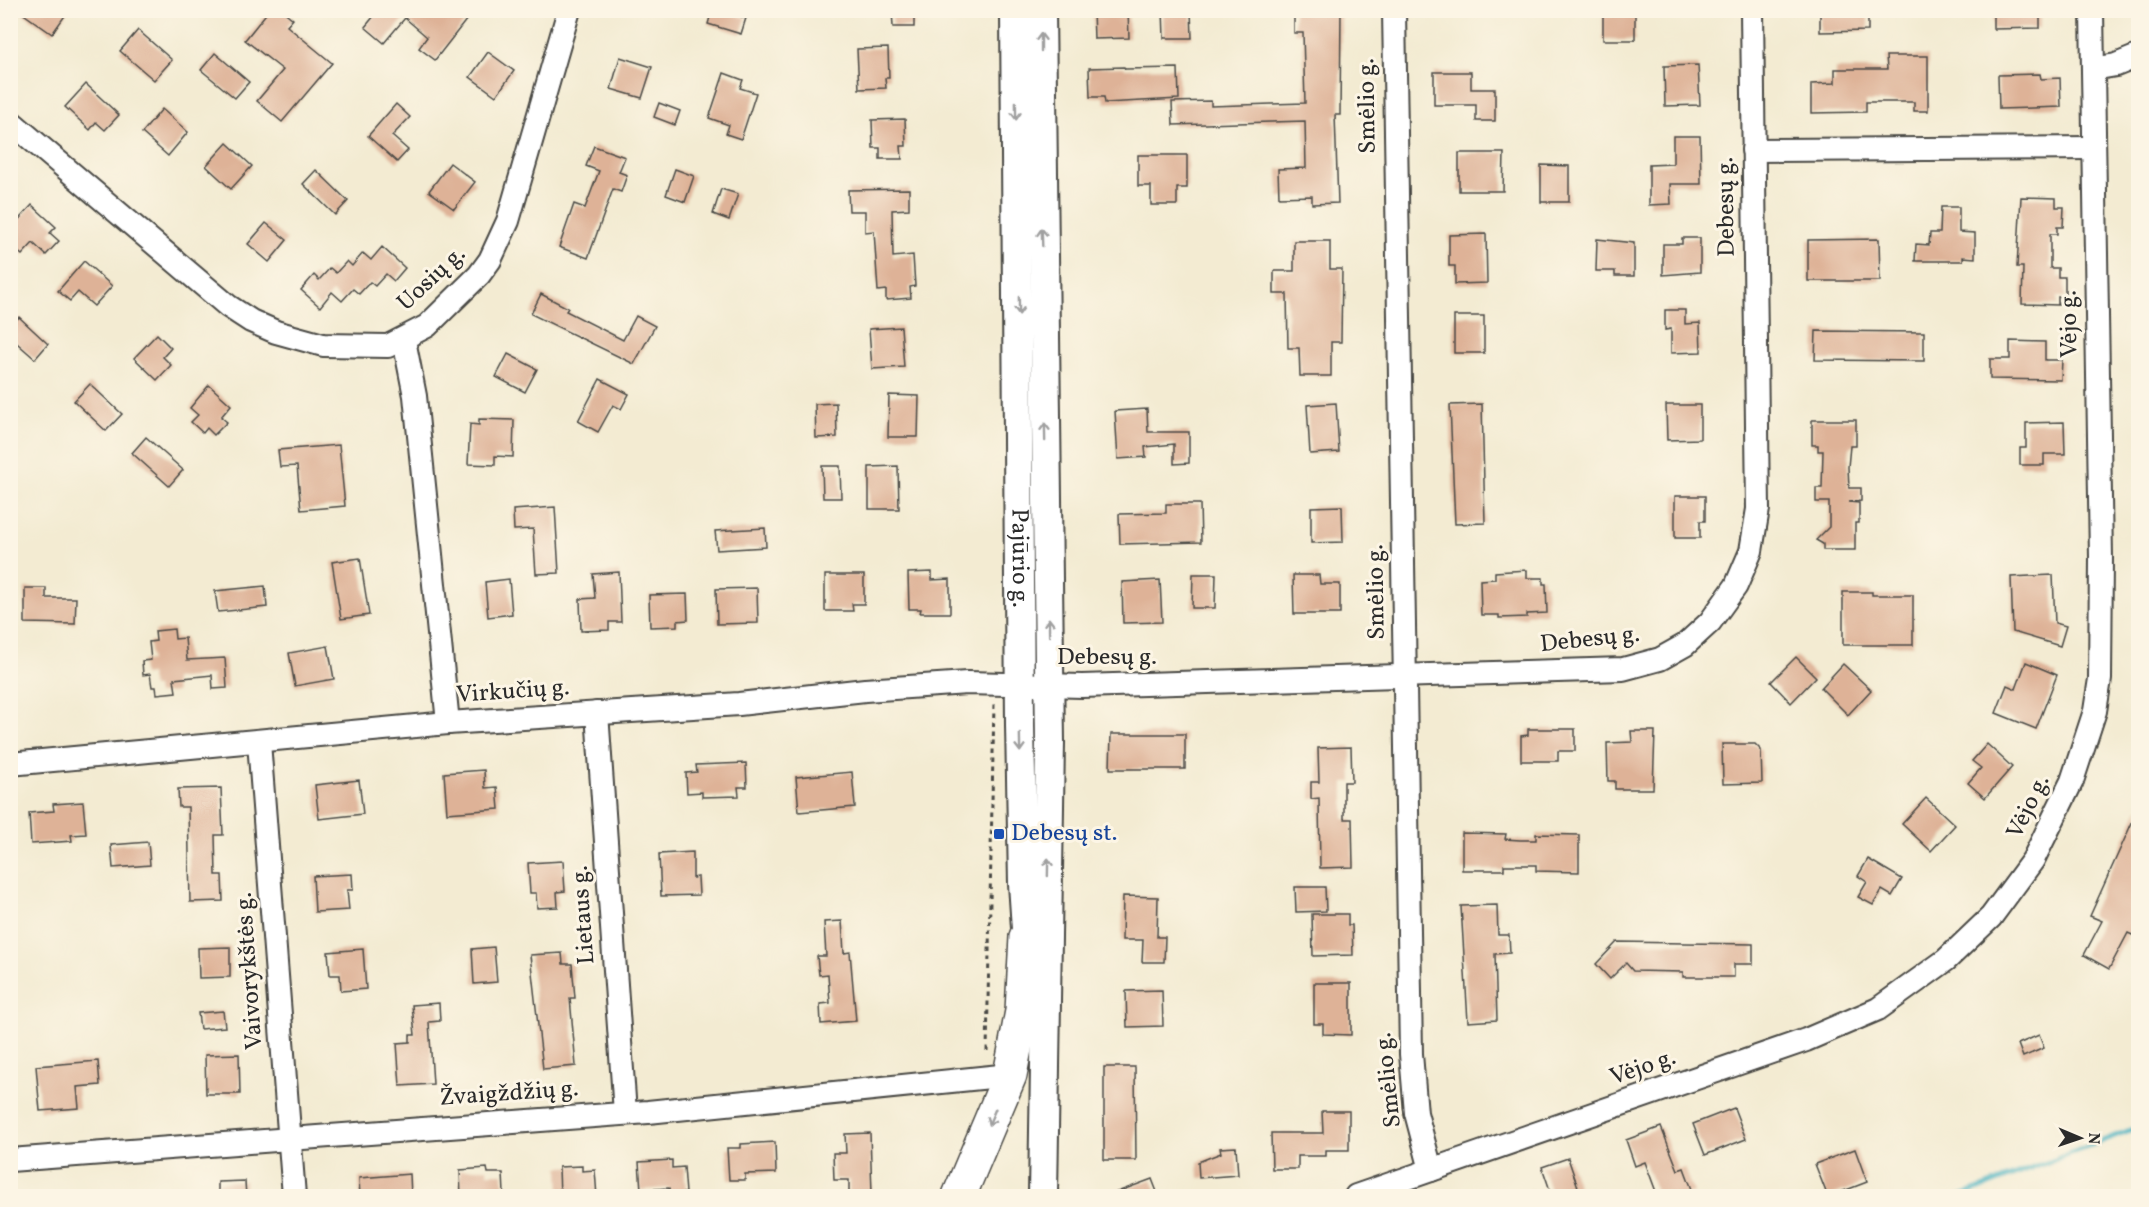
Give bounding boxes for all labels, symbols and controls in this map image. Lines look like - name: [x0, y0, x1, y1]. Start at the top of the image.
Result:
- one-way arrow: [1035, 32, 1047, 52]
- street label: Smėlio g.: [1350, 58, 1386, 154]
- one-way arrow: [1010, 100, 1022, 120]
- street label: Debesų g.: [1709, 157, 1745, 257]
- one-way arrow: [1036, 227, 1048, 247]
- street label: Uosių g.: [390, 238, 474, 320]
- street label: Vėjo g.: [2052, 290, 2088, 358]
- one-way arrow: [1013, 295, 1025, 315]
- one-way arrow: [1039, 422, 1051, 442]
- street label: Pajūrio g.: [1001, 508, 1036, 608]
- street label: Smėlio g.: [1359, 544, 1395, 640]
- one-way arrow: [1043, 617, 1054, 637]
- street label: Debesų g.: [1539, 618, 1641, 662]
- street label: Debesų g.: [1057, 641, 1157, 675]
- street label: Virkučių g.: [455, 671, 571, 713]
- one-way arrow: [1015, 732, 1026, 752]
- street label: Vėjo g.: [1999, 769, 2059, 845]
- place label: Debesų st.: [1011, 817, 1117, 851]
- marker: Debesų st.: [992, 827, 1006, 841]
- one-way arrow: [1042, 857, 1054, 877]
- street label: Lietaus g.: [564, 864, 604, 966]
- street label: Vaivorykštės g.: [228, 891, 272, 1051]
- street label: Smėlio g.: [1367, 1031, 1411, 1129]
- street label: Vėjo g.: [1605, 1041, 1681, 1095]
- street label: Žvaigždžių g.: [438, 1072, 580, 1116]
- one-way arrow: [986, 1107, 997, 1126]
- north arrow: [2050, 1108, 2110, 1168]
- text: N: [2082, 1132, 2104, 1145]

